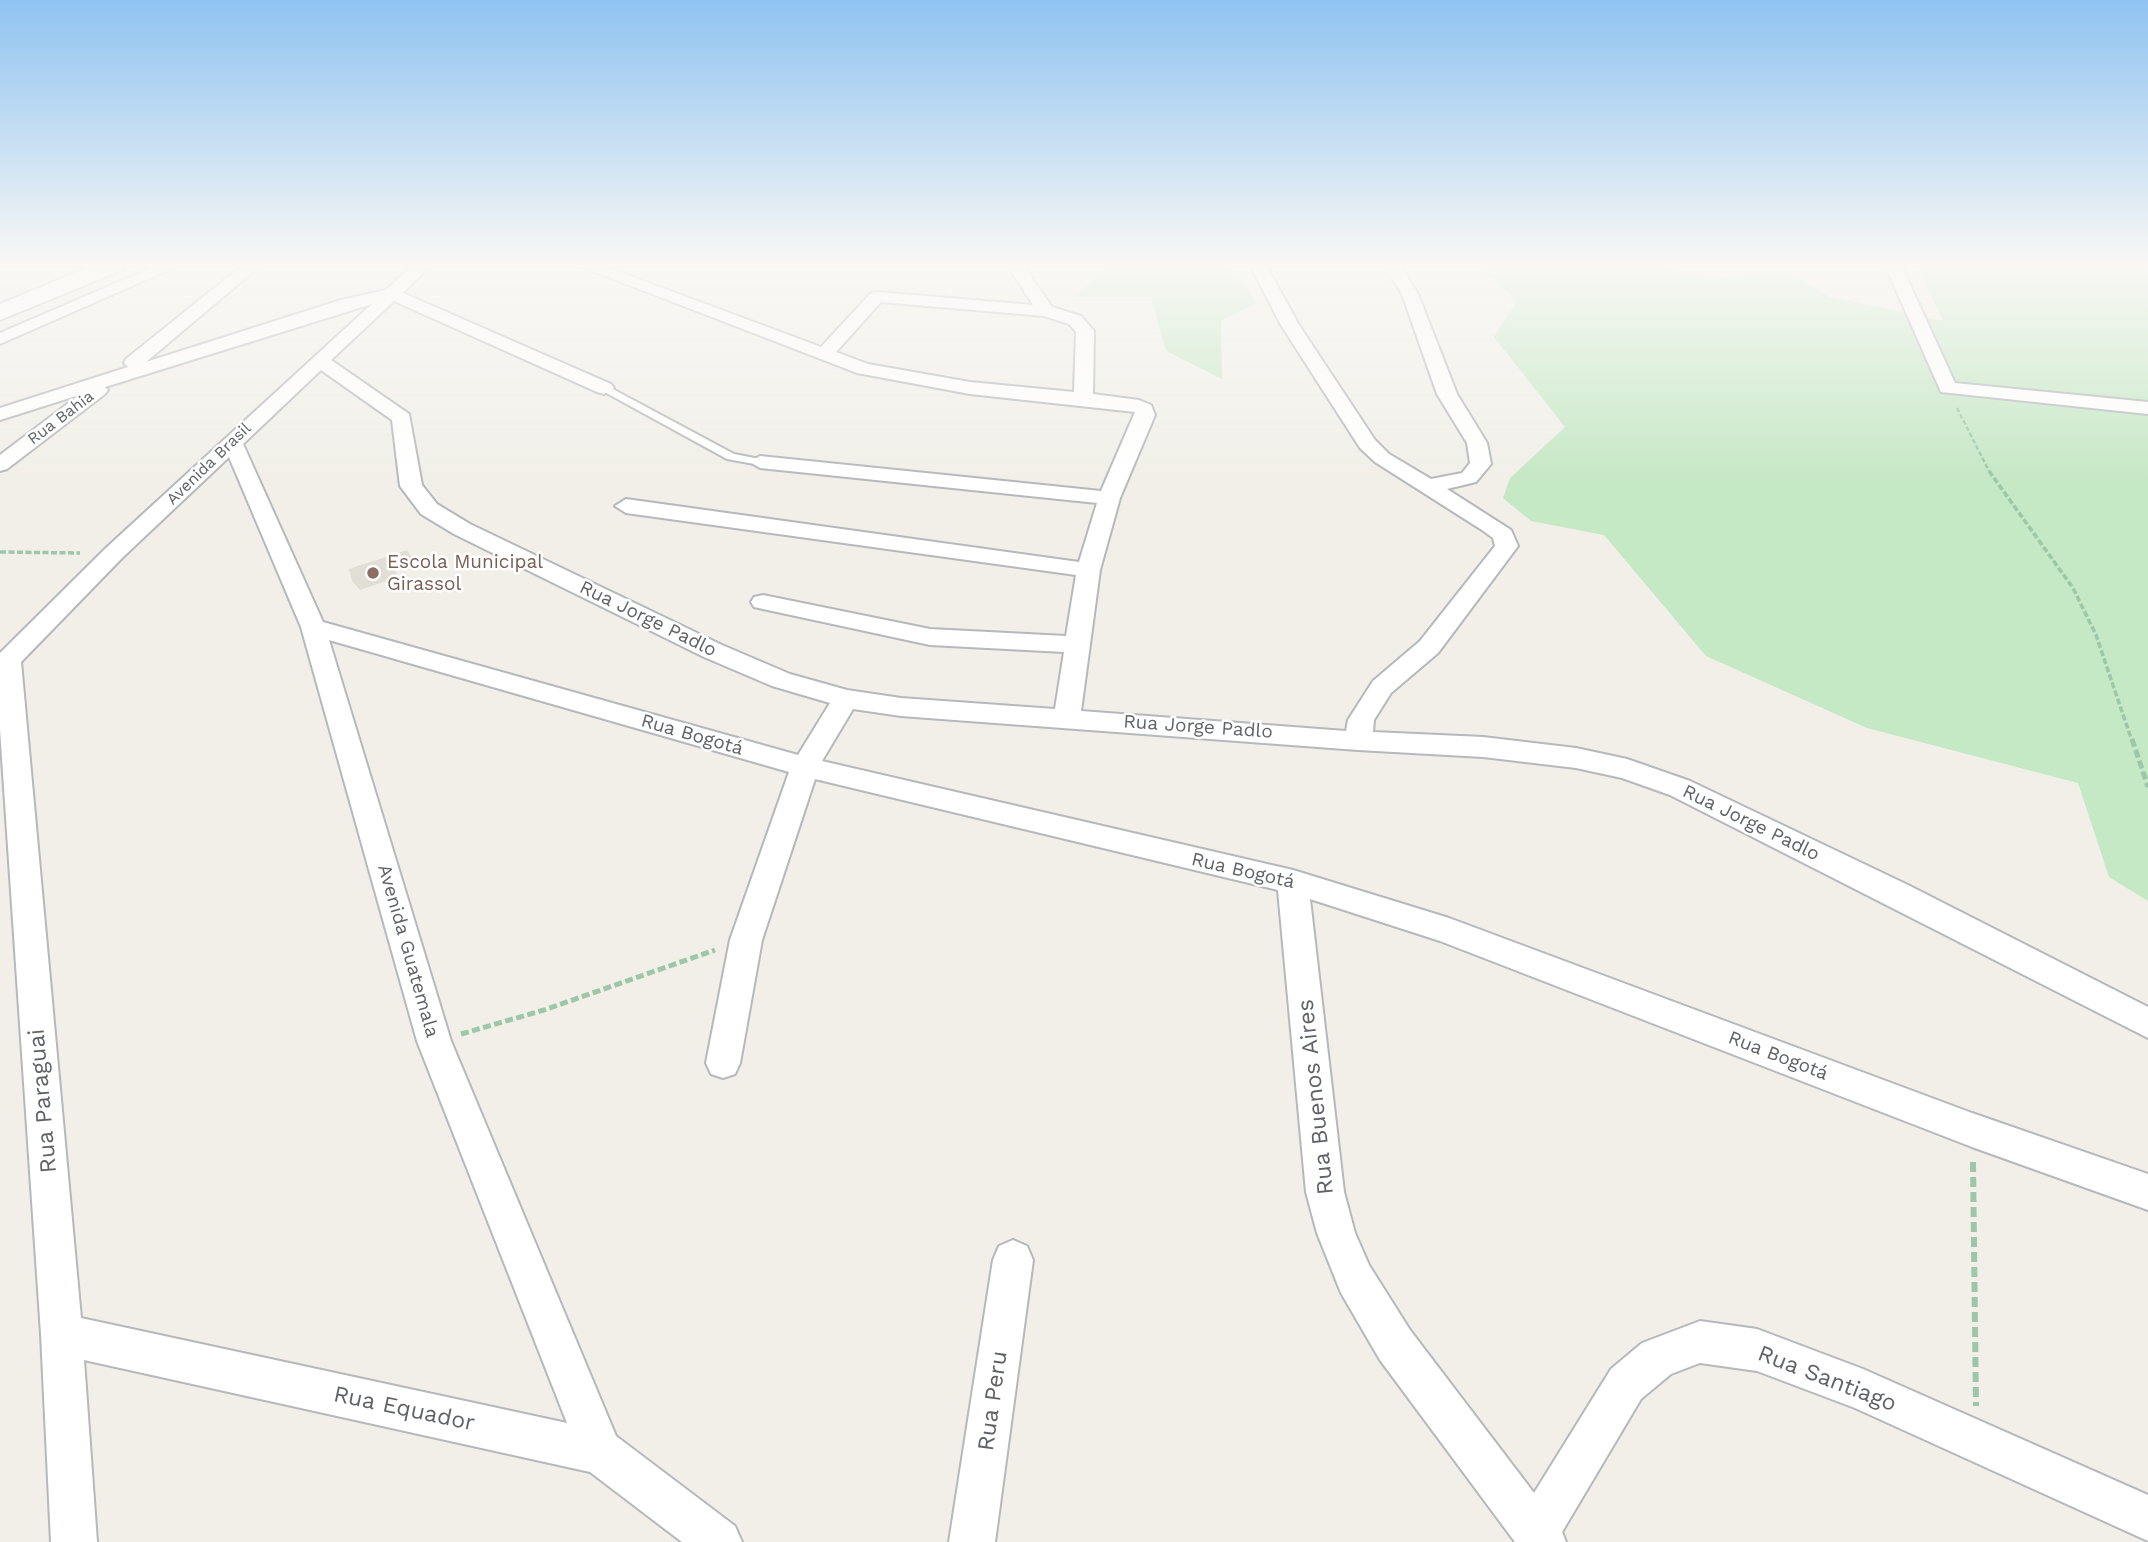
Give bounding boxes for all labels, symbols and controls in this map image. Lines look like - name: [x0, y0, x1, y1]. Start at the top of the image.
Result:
- street label: Rua Bahia: [24, 387, 98, 449]
- street label: Avenida Brasil: [163, 419, 255, 509]
- place label: Escola Municipal Girassol: [387, 551, 543, 595]
- marker: Escola Municipal Girassol: [365, 565, 381, 581]
- street label: Rua Jorge Padlo: [576, 576, 720, 662]
- street label: Rua Bogotá: [638, 710, 746, 760]
- street label: Rua Jorge Padlo: [1123, 710, 1273, 744]
- street label: Rua Jorge Padlo: [1679, 780, 1823, 866]
- street label: Rua Bogotá: [1189, 848, 1297, 894]
- street label: Avenida Guatemala: [372, 862, 444, 1040]
- street label: Rua Buenos Aires: [1292, 998, 1340, 1196]
- street label: Rua Bogotá: [1725, 1026, 1831, 1086]
- street label: Rua Paraguai: [23, 1028, 63, 1174]
- street label: Rua Santiago: [1754, 1340, 1900, 1418]
- street label: Rua Peru: [972, 1349, 1014, 1453]
- street label: Rua Equador: [331, 1381, 477, 1437]

